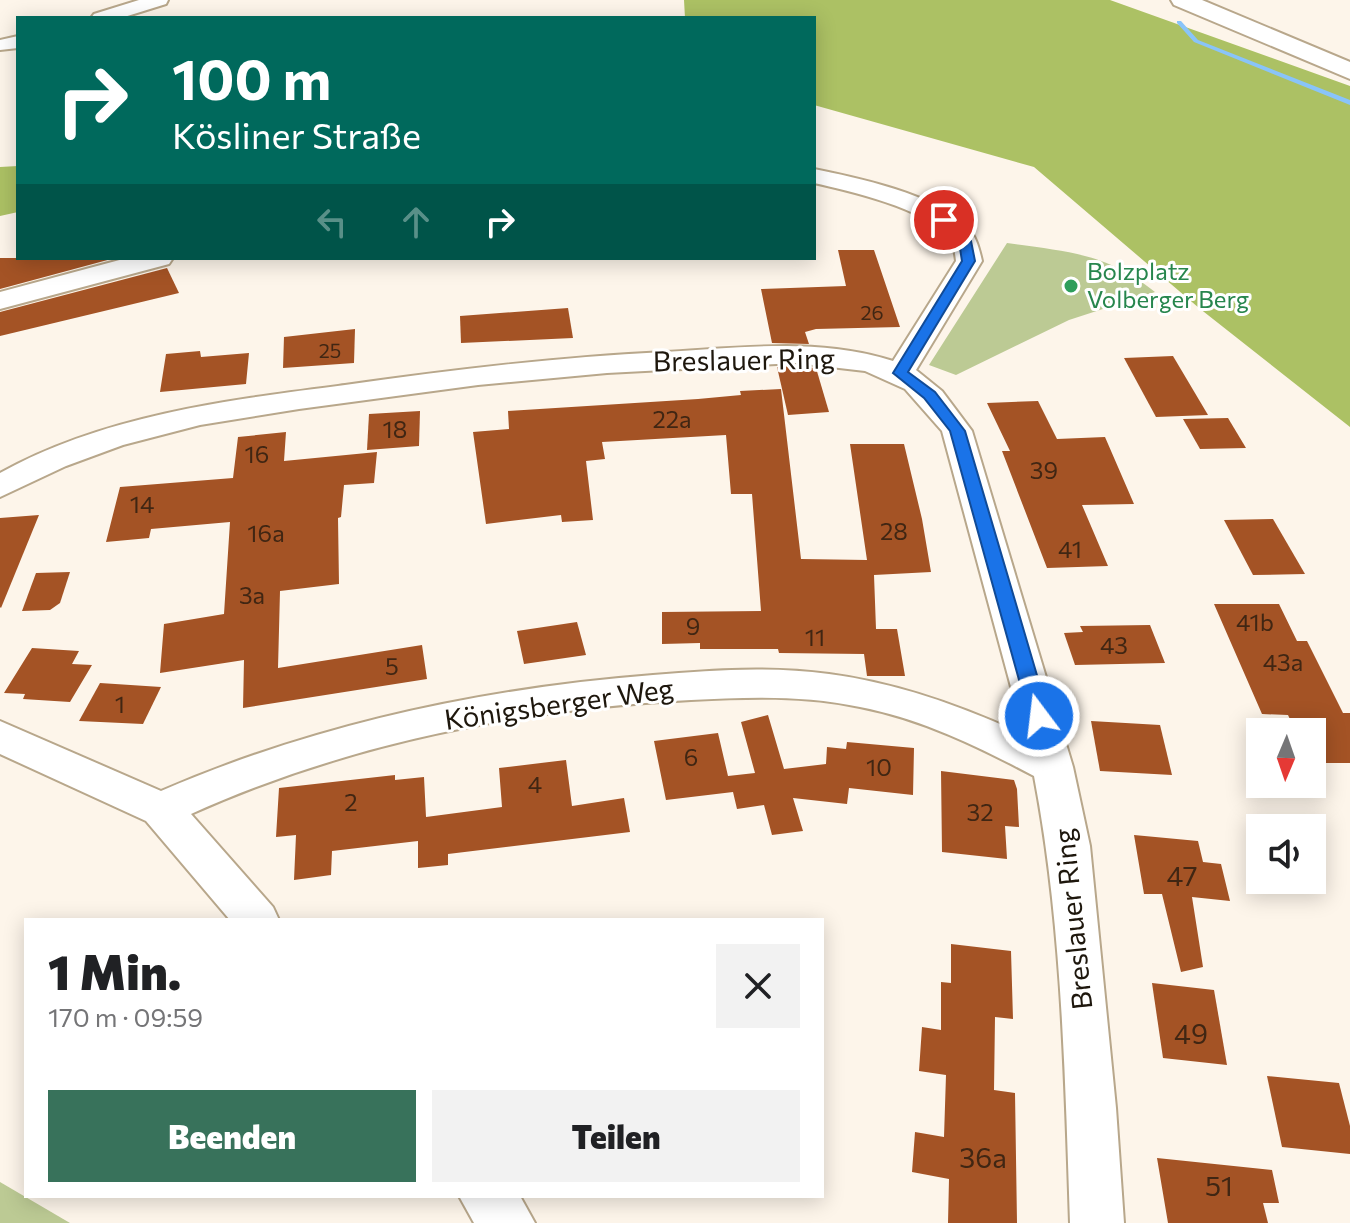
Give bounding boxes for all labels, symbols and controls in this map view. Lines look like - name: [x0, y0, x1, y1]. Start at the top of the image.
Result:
- text: 100 m: [172, 43, 331, 112]
- icon: right: [40, 48, 144, 152]
- text: Kösliner Straße: [172, 112, 421, 156]
- pin: [910, 186, 978, 254]
- icon: arrive: [922, 198, 966, 242]
- icon: left: [310, 200, 354, 244]
- icon: ahead: [394, 200, 438, 244]
- icon: right: [478, 200, 522, 244]
- place label: Bolzplatz Volberger Berg: [1087, 256, 1249, 313]
- marker: Bolzplatz Volberger Berg: [1062, 277, 1080, 295]
- house number: 26: [860, 300, 884, 324]
- house number: 25: [319, 338, 341, 362]
- street label: Breslauer Ring: [653, 340, 835, 378]
- house number: 22a: [652, 404, 692, 433]
- house number: 18: [383, 414, 407, 443]
- house number: 16: [245, 439, 269, 468]
- house number: 39: [1030, 455, 1058, 484]
- house number: 14: [130, 489, 154, 518]
- house number: 28: [880, 516, 908, 545]
- house number: 16a: [247, 518, 285, 547]
- house number: 41: [1058, 534, 1082, 563]
- house number: 3a: [239, 580, 265, 609]
- house number: 41b: [1236, 607, 1274, 636]
- house number: 9: [686, 611, 700, 640]
- house number: 11: [805, 622, 825, 651]
- house number: 43: [1100, 630, 1128, 659]
- house number: 43a: [1263, 647, 1303, 676]
- house number: 5: [385, 651, 399, 680]
- street label: Königsberger Weg: [442, 670, 676, 736]
- position arrow: [997, 674, 1081, 758]
- house number: 1: [115, 689, 125, 718]
- north arrow: [1246, 718, 1326, 798]
- map controls: [1246, 718, 1326, 894]
- house number: 6: [684, 742, 698, 771]
- house number: 10: [866, 752, 892, 781]
- house number: 4: [528, 769, 542, 798]
- house number: 2: [344, 787, 358, 816]
- house number: 32: [967, 797, 993, 826]
- button: sound: [1246, 814, 1326, 894]
- street label: Breslauer Ring: [1046, 827, 1098, 1011]
- house number: 47: [1166, 858, 1198, 892]
- text: 1 Min.: [48, 941, 181, 1000]
- button: close: [716, 944, 800, 1028]
- text: 170 m · 09:59: [48, 1001, 203, 1032]
- house number: 49: [1174, 1016, 1208, 1050]
- button: Beenden: [48, 1090, 416, 1182]
- button: Teilen: [432, 1090, 800, 1182]
- house number: 36a: [959, 1140, 1007, 1174]
- house number: 51: [1205, 1168, 1233, 1202]

